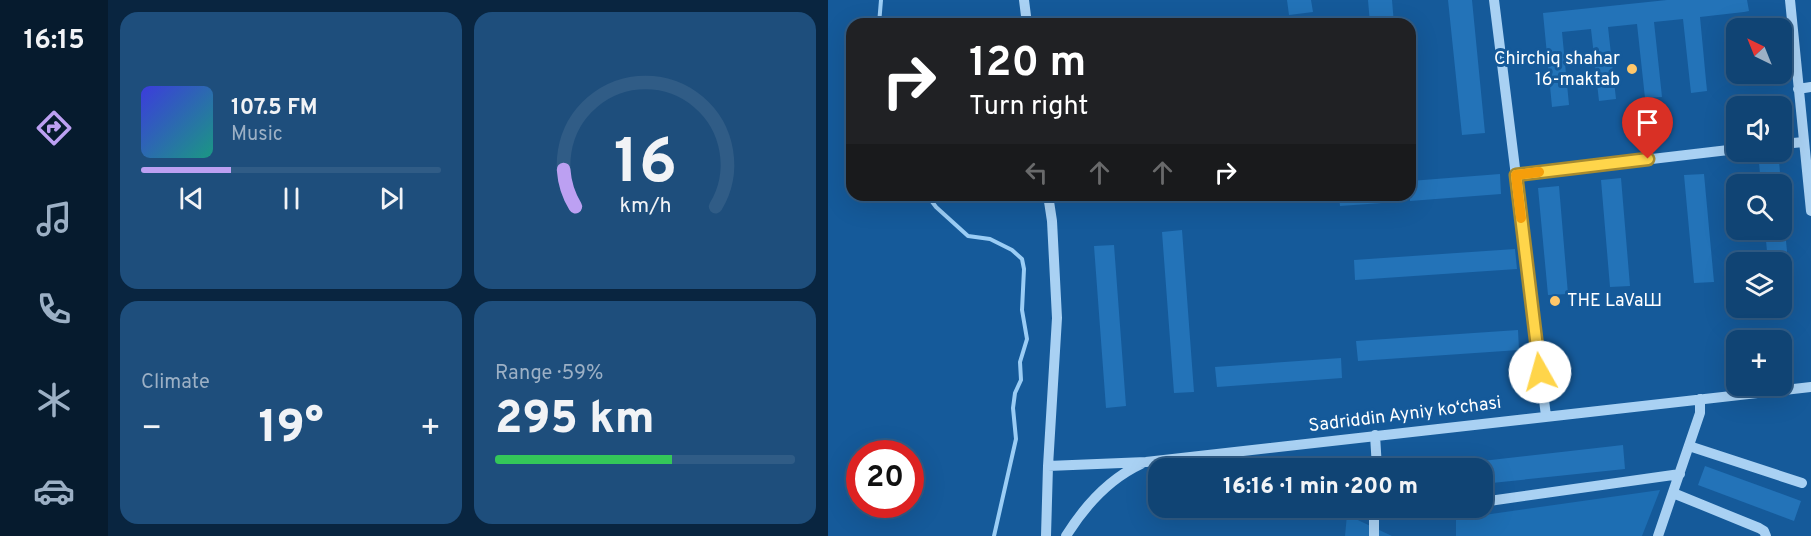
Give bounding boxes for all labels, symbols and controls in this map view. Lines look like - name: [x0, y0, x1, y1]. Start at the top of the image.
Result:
- north arrow: [1726, 18, 1792, 84]
- map controls: [1726, 18, 1792, 396]
- text: 16:15: [23, 24, 85, 58]
- text: 120 m: [969, 38, 1086, 91]
- icon: right: [870, 42, 948, 120]
- place label: Chirchiq shahar 16-maktab: [1494, 48, 1620, 92]
- marker: Chirchiq shahar 16-maktab: [1625, 62, 1639, 76]
- text: Turn right: [969, 90, 1088, 124]
- text: 107.5 FM: [231, 95, 318, 122]
- button: sound: [1726, 96, 1792, 162]
- pin: [1622, 97, 1673, 159]
- icon: arrive: [1631, 106, 1664, 139]
- icon: directions: [33, 107, 75, 149]
- text: Music: [231, 122, 283, 148]
- text: 16: [613, 127, 677, 206]
- icon: left: [1020, 156, 1053, 189]
- icon: ahead: [1083, 156, 1116, 189]
- icon: ahead: [1146, 156, 1179, 189]
- icon: right: [1209, 156, 1242, 189]
- button: search: [1726, 174, 1792, 240]
- icon: previous: [175, 182, 208, 215]
- icon: pause: [275, 182, 308, 215]
- icon: next: [375, 182, 408, 215]
- text: km/h: [619, 194, 671, 221]
- icon: music: [33, 198, 75, 240]
- button: layers: [1726, 252, 1792, 318]
- icon: phone: [33, 288, 75, 330]
- place label: THE LaVaШ: [1567, 290, 1662, 313]
- marker: THE LaVaШ: [1548, 294, 1562, 308]
- button: +: [1726, 330, 1792, 396]
- position arrow: [1508, 340, 1572, 404]
- text: Range · 59%: [495, 361, 603, 387]
- text: Climate: [141, 370, 210, 396]
- icon: climate: [33, 379, 75, 421]
- text: 295 km: [495, 392, 655, 449]
- street label: Sadriddin Ayniy ko‘chasi: [1307, 392, 1503, 438]
- text: 19°: [258, 401, 324, 458]
- text: −: [141, 409, 162, 451]
- text: +: [420, 409, 441, 451]
- speed limit sign: 20: [846, 440, 924, 518]
- icon: car: [33, 470, 75, 512]
- text: 16:16 · 1 min · 200 m: [1223, 474, 1418, 501]

